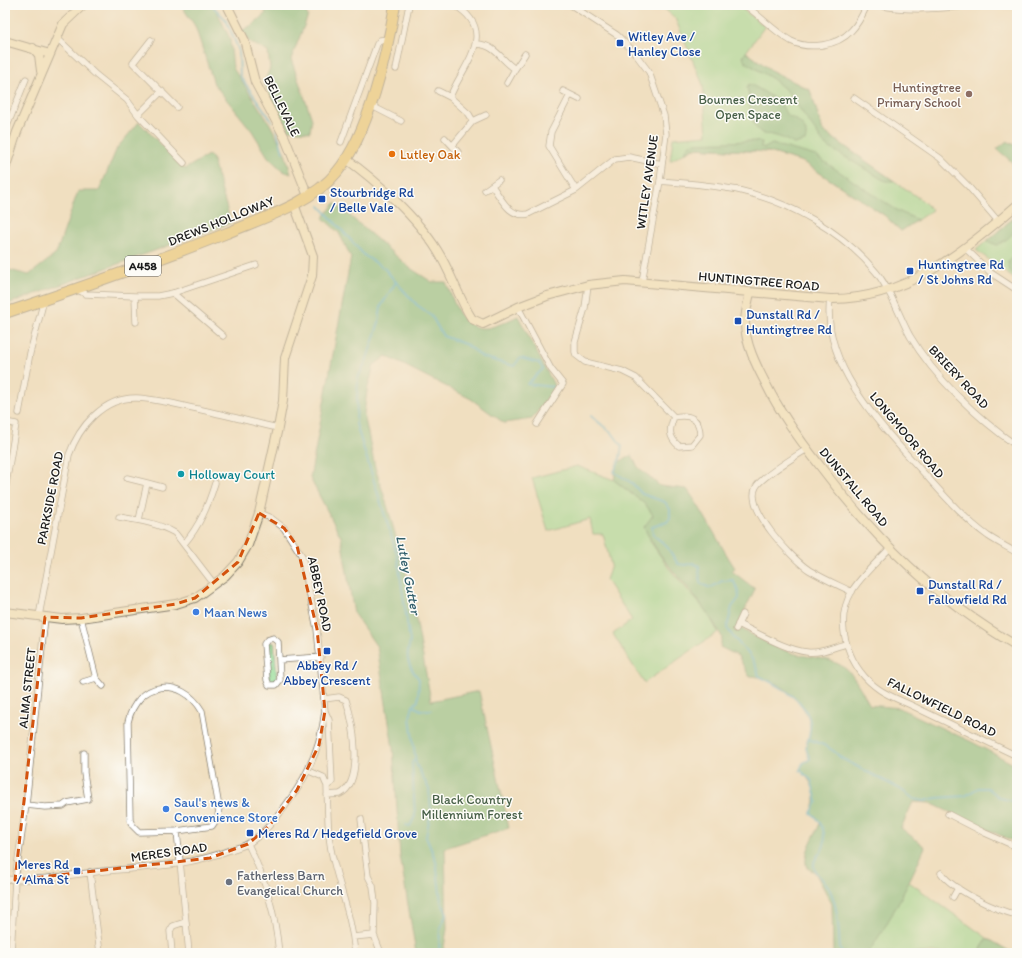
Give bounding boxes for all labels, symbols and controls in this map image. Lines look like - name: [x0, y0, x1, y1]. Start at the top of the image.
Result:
- place label: Witley Ave / Hanley Close: [628, 29, 701, 59]
- marker: Witley Ave / Hanley Close: [615, 38, 625, 48]
- street label: BELLEVALE: [261, 73, 303, 139]
- place label: Huntingtree Primary School: [877, 80, 961, 110]
- marker: Huntingtree Primary School: [964, 89, 974, 99]
- park label: Bournes Crescent Open Space: [698, 92, 798, 122]
- street label: WITLEY AVENUE: [633, 134, 661, 230]
- place label: Lutley Oak: [400, 147, 461, 162]
- marker: Lutley Oak: [387, 149, 397, 159]
- place label: Stourbridge Rd / Belle Vale: [330, 185, 414, 215]
- street label: DREWS HOLLOWAY: [166, 193, 277, 249]
- marker: Stourbridge Rd / Belle Vale: [317, 194, 327, 204]
- road number: A458: [125, 256, 161, 276]
- place label: Huntingtree Rd / St Johns Rd: [918, 257, 1004, 287]
- marker: Huntingtree Rd / St Johns Rd: [905, 266, 915, 276]
- street label: HUNTINGTREE ROAD: [698, 268, 821, 294]
- place label: Dunstall Rd / Huntingtree Rd: [746, 307, 832, 337]
- marker: Dunstall Rd / Huntingtree Rd: [733, 316, 743, 326]
- street label: BRIERY ROAD: [926, 342, 992, 412]
- street label: LONGMOOR ROAD: [867, 389, 948, 481]
- street label: DUNSTALL ROAD: [817, 444, 891, 530]
- street label: PARKSIDE ROAD: [34, 450, 67, 546]
- place label: Holloway Court: [189, 467, 275, 482]
- marker: Holloway Court: [176, 469, 186, 479]
- water label: Lutley Gutter: [392, 534, 424, 617]
- street label: ABBEY ROAD: [305, 555, 335, 633]
- place label: Dunstall Rd / Fallowfield Rd: [928, 577, 1007, 607]
- marker: Dunstall Rd / Fallowfield Rd: [915, 586, 925, 596]
- place label: Maan News: [204, 605, 268, 620]
- marker: Maan News: [191, 607, 201, 617]
- street label: ALMA STREET: [15, 646, 39, 729]
- marker: Abbey Rd / Abbey Crescent: [322, 646, 332, 656]
- place label: Abbey Rd / Abbey Crescent: [283, 658, 371, 688]
- street label: FALLOWFIELD ROAD: [885, 674, 999, 740]
- park label: Black Country Millennium Forest: [421, 792, 523, 822]
- place label: Saul's news & Convenience Store: [174, 795, 278, 825]
- marker: Saul's news & Convenience Store: [161, 804, 171, 814]
- place label: Meres Rd / Hedgefield Grove: [258, 826, 417, 841]
- marker: Meres Rd / Hedgefield Grove: [245, 828, 255, 838]
- street label: MERES ROAD: [130, 839, 208, 865]
- place label: Meres Rd / Alma St: [16, 857, 69, 887]
- marker: Meres Rd / Alma St: [72, 866, 82, 876]
- place label: Fatherless Barn Evangelical Church: [237, 868, 343, 898]
- marker: Fatherless Barn Evangelical Church: [224, 877, 234, 887]

